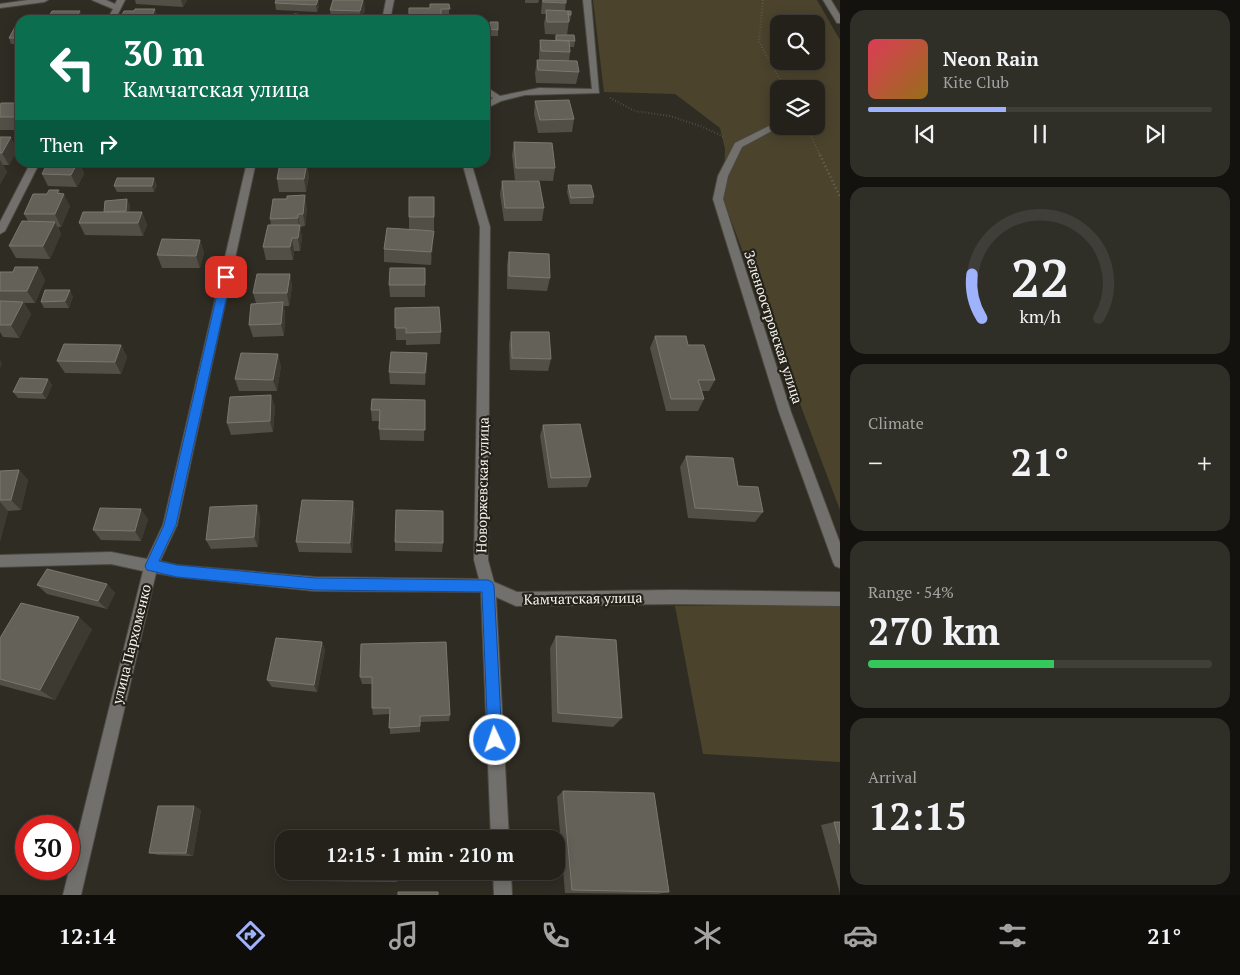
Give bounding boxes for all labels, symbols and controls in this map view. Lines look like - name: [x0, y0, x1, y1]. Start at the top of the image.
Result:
- map controls: [770, 15, 825, 135]
- button: search: [770, 15, 825, 70]
- text: 30 m: [123, 30, 204, 76]
- icon: left: [40, 35, 105, 100]
- text: Neon Rain: [943, 46, 1039, 71]
- text: Kite Club: [943, 71, 1009, 93]
- text: Камчатская улица: [123, 74, 310, 103]
- button: layers: [770, 80, 825, 135]
- icon: previous: [911, 120, 939, 148]
- icon: pause: [1026, 120, 1054, 148]
- icon: next: [1141, 120, 1169, 148]
- icon: right: [94, 130, 122, 158]
- text: Then: [40, 132, 84, 157]
- text: 22: [1011, 243, 1069, 312]
- street label: Зеленоостровская улица: [740, 248, 808, 406]
- pin: [205, 256, 247, 298]
- icon: arrive: [212, 263, 240, 291]
- text: km/h: [1019, 304, 1061, 328]
- text: Climate: [868, 412, 924, 434]
- street label: Новоржевская улица: [471, 417, 493, 553]
- text: 21°: [1011, 437, 1069, 487]
- text: −: [868, 444, 883, 481]
- text: +: [1197, 444, 1212, 481]
- text: Range · 54%: [868, 581, 954, 603]
- street label: улица Пархоменко: [107, 582, 155, 707]
- street label: Камчатская улица: [523, 587, 643, 609]
- text: 270 km: [868, 606, 1000, 656]
- position arrow: [468, 713, 520, 765]
- text: Arrival: [868, 766, 917, 788]
- text: 12:15: [868, 791, 967, 841]
- speed limit sign: 30: [15, 815, 80, 880]
- text: 12:15 · 1 min · 210 m: [326, 842, 514, 867]
- icon: directions: [233, 918, 268, 953]
- icon: music: [386, 918, 421, 953]
- icon: phone: [538, 918, 573, 953]
- icon: climate: [690, 918, 725, 953]
- icon: car: [843, 918, 878, 953]
- icon: filters: [995, 918, 1030, 953]
- text: 12:14: [59, 921, 116, 950]
- text: 21°: [1147, 921, 1181, 950]

